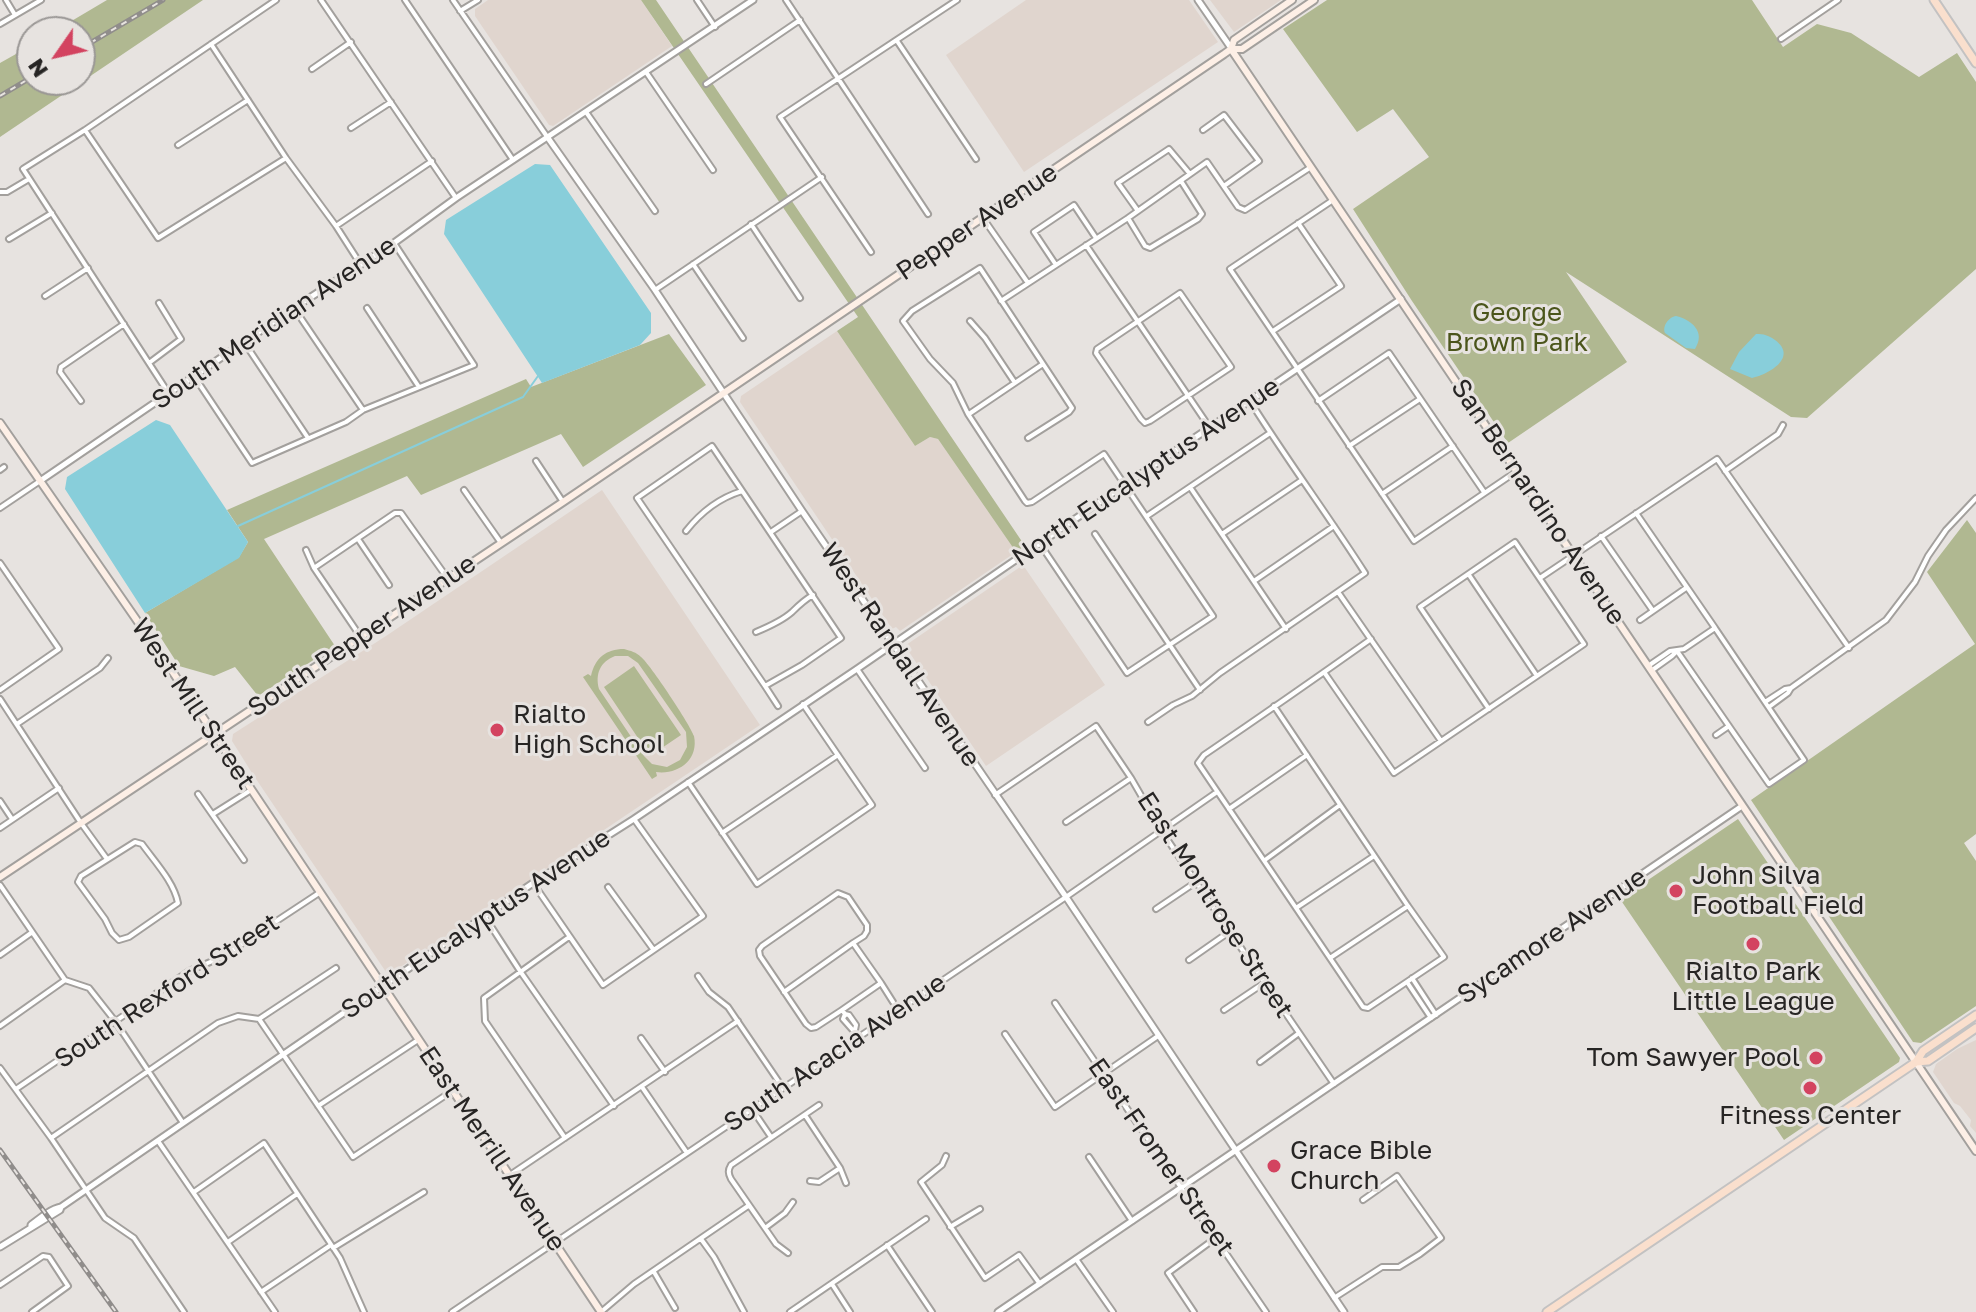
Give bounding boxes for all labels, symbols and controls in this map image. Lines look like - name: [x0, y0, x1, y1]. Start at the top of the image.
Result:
- north arrow: [16, 16, 96, 96]
- text: N: [21, 54, 53, 83]
- street label: Pepper Avenue: [891, 157, 1063, 287]
- street label: South Meridian Avenue: [146, 230, 402, 416]
- park label: George Brown Park: [1446, 297, 1588, 358]
- street label: North Eucalyptus Avenue: [1006, 371, 1286, 573]
- street label: San Bernardino Avenue: [1444, 373, 1632, 631]
- street label: West Randall Avenue: [813, 537, 987, 773]
- street label: South Pepper Avenue: [242, 548, 482, 724]
- street label: West Mill Street: [124, 613, 262, 795]
- place label: Rialto High School: [513, 699, 665, 760]
- marker: Rialto High School: [488, 721, 506, 739]
- street label: East Montrose Street: [1130, 786, 1300, 1024]
- street label: South Eucalyptus Avenue: [336, 822, 616, 1026]
- place label: John Silva Football Field: [1692, 860, 1864, 922]
- street label: Sycamore Avenue: [1452, 861, 1652, 1011]
- marker: John Silva Football Field: [1667, 882, 1685, 900]
- street label: South Rexford Street: [49, 907, 285, 1075]
- marker: Rialto Park Little League: [1744, 935, 1762, 953]
- place label: Rialto Park Little League: [1671, 956, 1835, 1018]
- street label: South Acacia Avenue: [718, 967, 952, 1139]
- street label: East Merrill Avenue: [412, 1041, 572, 1257]
- place label: Tom Sawyer Pool: [1586, 1042, 1800, 1074]
- marker: Tom Sawyer Pool: [1807, 1049, 1825, 1067]
- street label: East Fromer Street: [1081, 1052, 1241, 1262]
- marker: Fitness Center: [1801, 1079, 1819, 1097]
- place label: Fitness Center: [1719, 1100, 1901, 1132]
- place label: Grace Bible Church: [1290, 1135, 1432, 1196]
- marker: Grace Bible Church: [1265, 1157, 1283, 1175]

